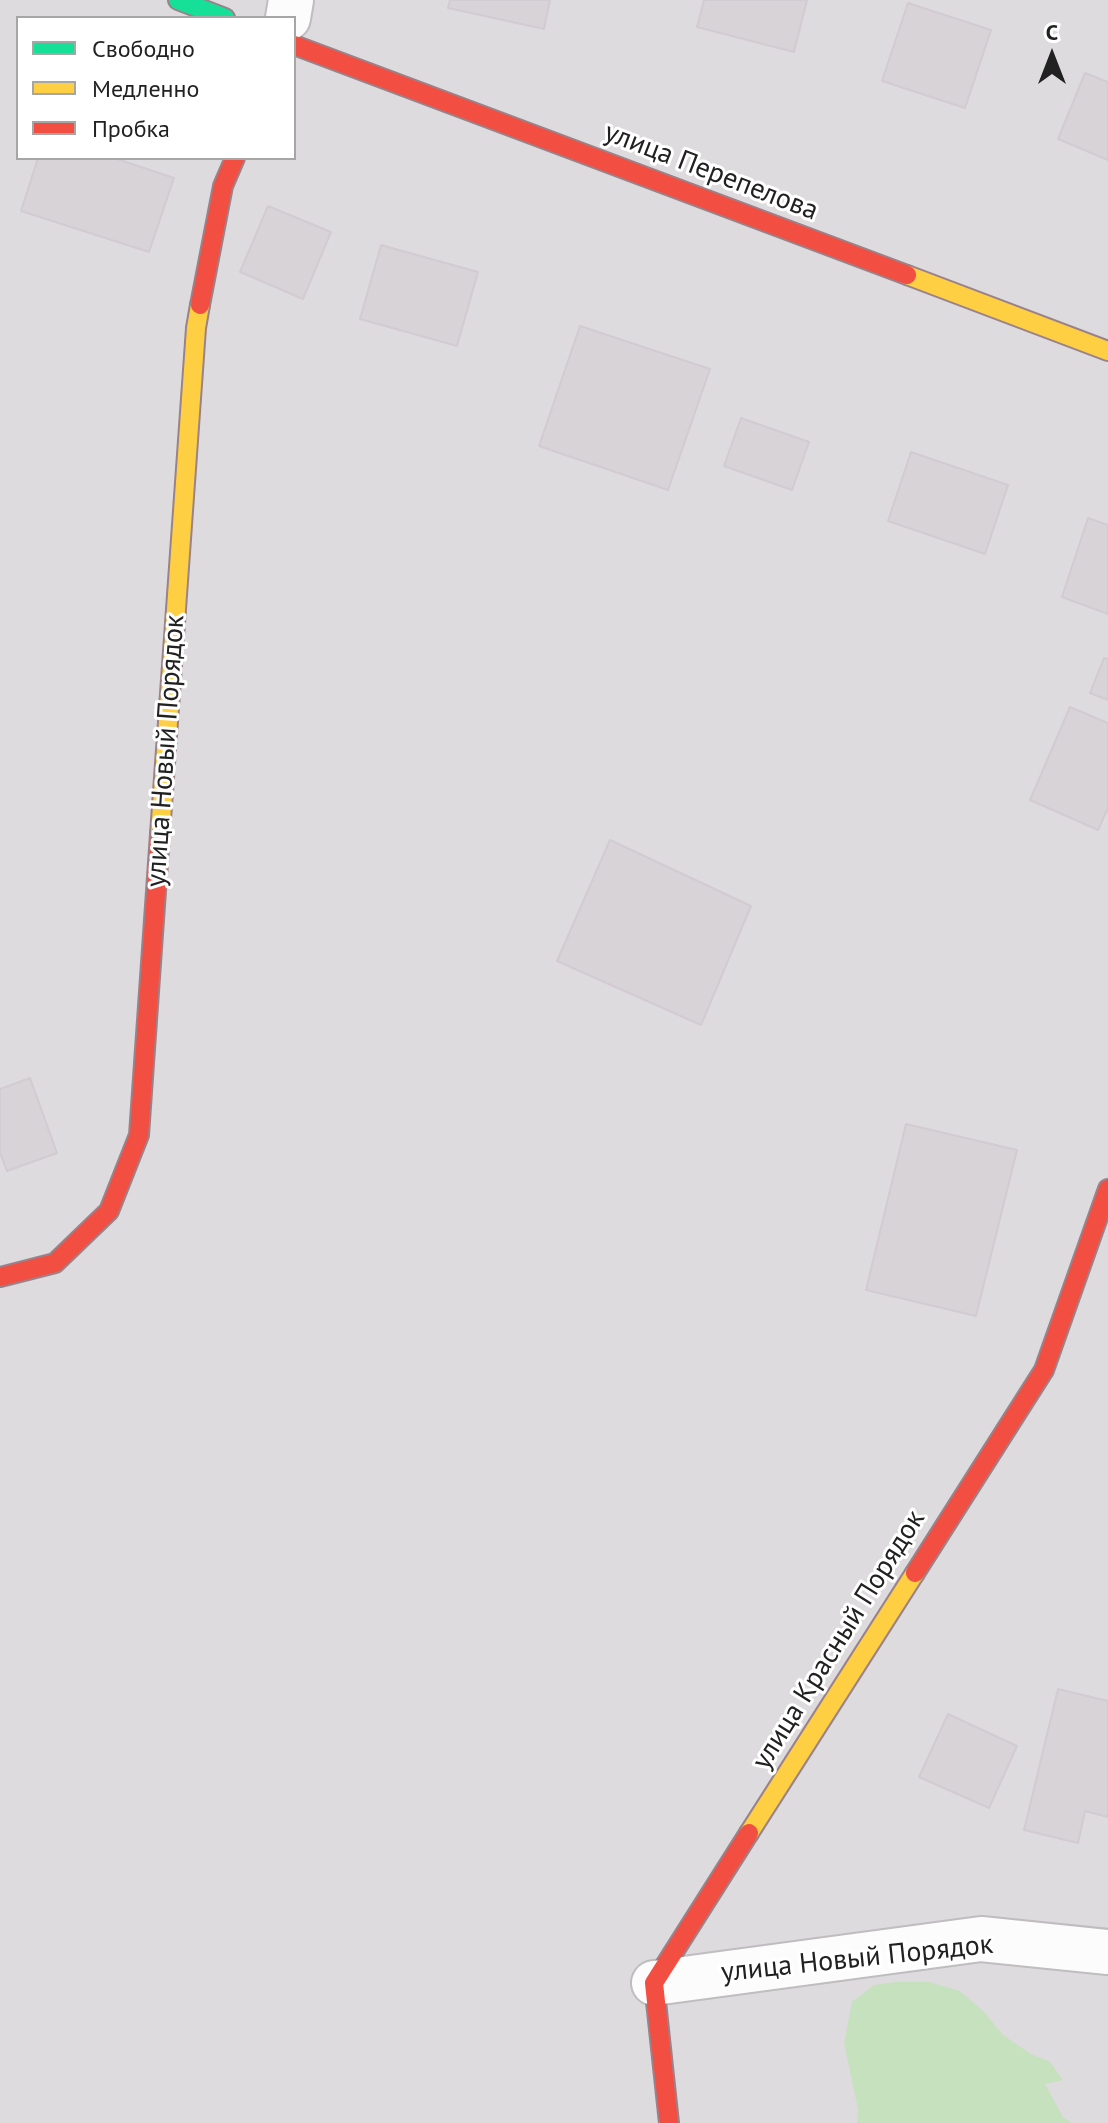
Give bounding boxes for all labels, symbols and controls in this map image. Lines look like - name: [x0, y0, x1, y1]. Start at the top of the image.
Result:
- legend: [16, 16, 296, 160]
- north arrow: [1012, 16, 1092, 96]
- text: С: [1046, 18, 1058, 46]
- text: Свободно: [92, 33, 195, 64]
- text: Медленно: [92, 73, 199, 104]
- text: Пробка: [92, 113, 170, 144]
- street label: улица Перепелова: [599, 116, 823, 228]
- street label: улица Новый Порядок: [140, 614, 192, 888]
- street label: улица Красный Порядок: [745, 1504, 933, 1776]
- street label: улица Новый Порядок: [719, 1928, 995, 1990]

